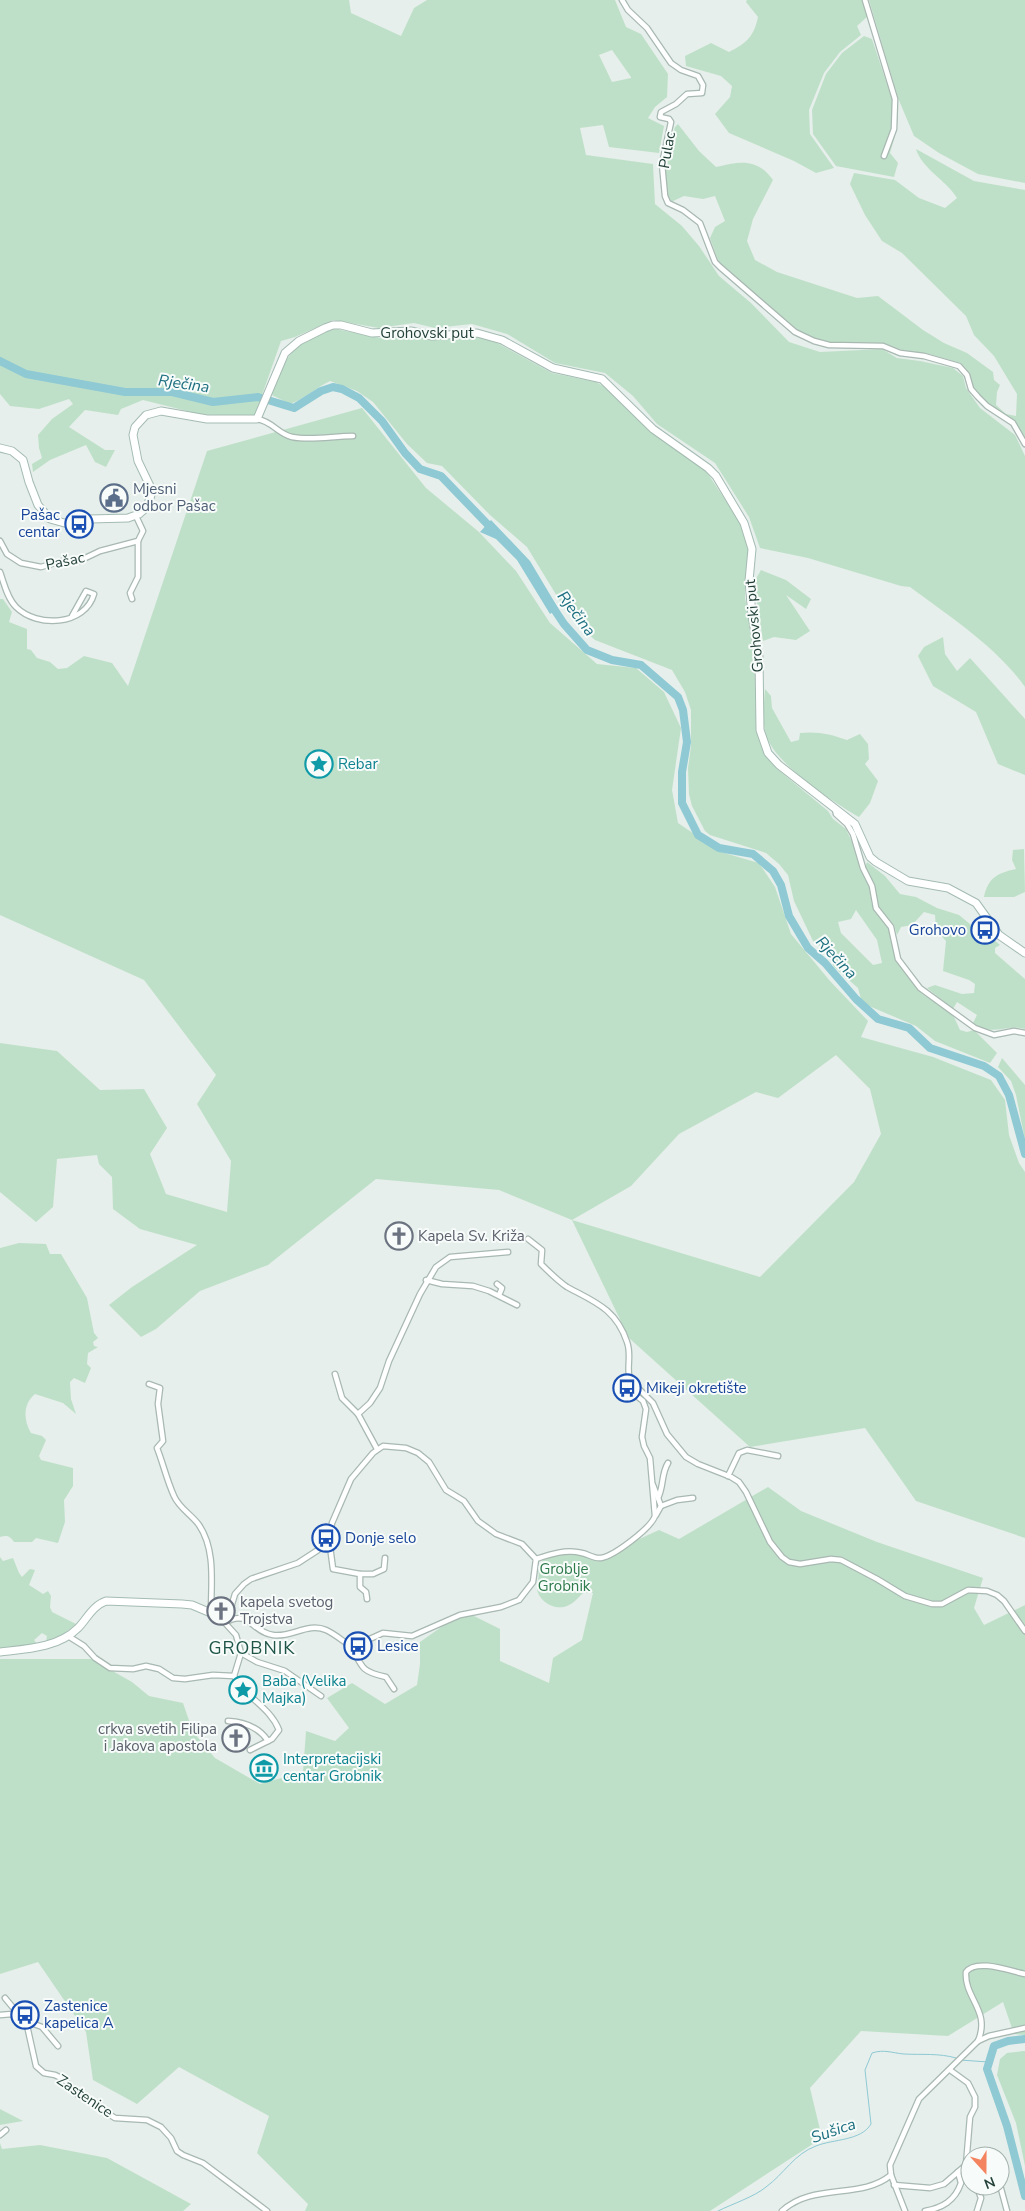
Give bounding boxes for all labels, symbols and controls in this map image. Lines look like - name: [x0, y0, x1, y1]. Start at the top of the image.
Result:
- street label: Pulac: [654, 130, 680, 170]
- street label: Grohovski put: [380, 323, 474, 343]
- water label: Rječina: [157, 370, 211, 398]
- place label: Mjesni odbor Pašac: [133, 479, 216, 516]
- public building icon: Mjesni odbor Pašac: [99, 483, 129, 513]
- place label: Pašac centar: [18, 505, 61, 542]
- bus stop icon: Pašac centar: [64, 509, 94, 539]
- street label: Pašac: [44, 547, 86, 575]
- street label: Grohovski put: [740, 578, 768, 673]
- water label: Rječina: [552, 586, 601, 641]
- place icon: Rebar: [304, 749, 334, 779]
- place label: Rebar: [338, 754, 379, 774]
- bus stop icon: Grohovo: [970, 915, 1000, 945]
- place label: Grohovo: [909, 920, 966, 940]
- water label: Rječina: [811, 931, 862, 984]
- church icon: Kapela Sv. Križa: [384, 1221, 414, 1251]
- place label: Kapela Sv. Križa: [418, 1226, 525, 1246]
- bus stop icon: Mikeji okretište: [612, 1373, 642, 1403]
- place label: Mikeji okretište: [646, 1378, 747, 1398]
- bus stop icon: Donje selo: [311, 1523, 341, 1553]
- place label: Donje selo: [345, 1528, 416, 1548]
- park label: Groblje Grobnik: [538, 1559, 591, 1596]
- place label: kapela svetog Trojstva: [240, 1592, 333, 1629]
- church icon: kapela svetog Trojstva: [206, 1596, 236, 1626]
- bus stop icon: Lesice: [343, 1631, 373, 1661]
- district label: GROBNIK: [208, 1636, 296, 1660]
- place label: Lesice: [377, 1636, 419, 1656]
- place label: Baba (Velika Majka): [262, 1671, 347, 1708]
- place icon: Baba (Velika Majka): [228, 1675, 258, 1705]
- place label: crkva svetih Filipa i Jakova apostola: [98, 1719, 217, 1756]
- church icon: crkva svetih Filipa i Jakova apostola: [221, 1723, 251, 1753]
- place label: Interpretacijski centar Grobnik: [283, 1749, 382, 1786]
- museum icon: Interpretacijski centar Grobnik: [249, 1753, 279, 1783]
- place label: Zastenice kapelica A: [44, 1996, 114, 2033]
- bus stop icon: Zastenice kapelica A: [10, 2000, 40, 2030]
- street label: Zastenice: [53, 2070, 117, 2122]
- water label: Sušica: [808, 2113, 859, 2149]
- north arrow: [960, 2146, 1010, 2196]
- text: N: [981, 2172, 998, 2193]

